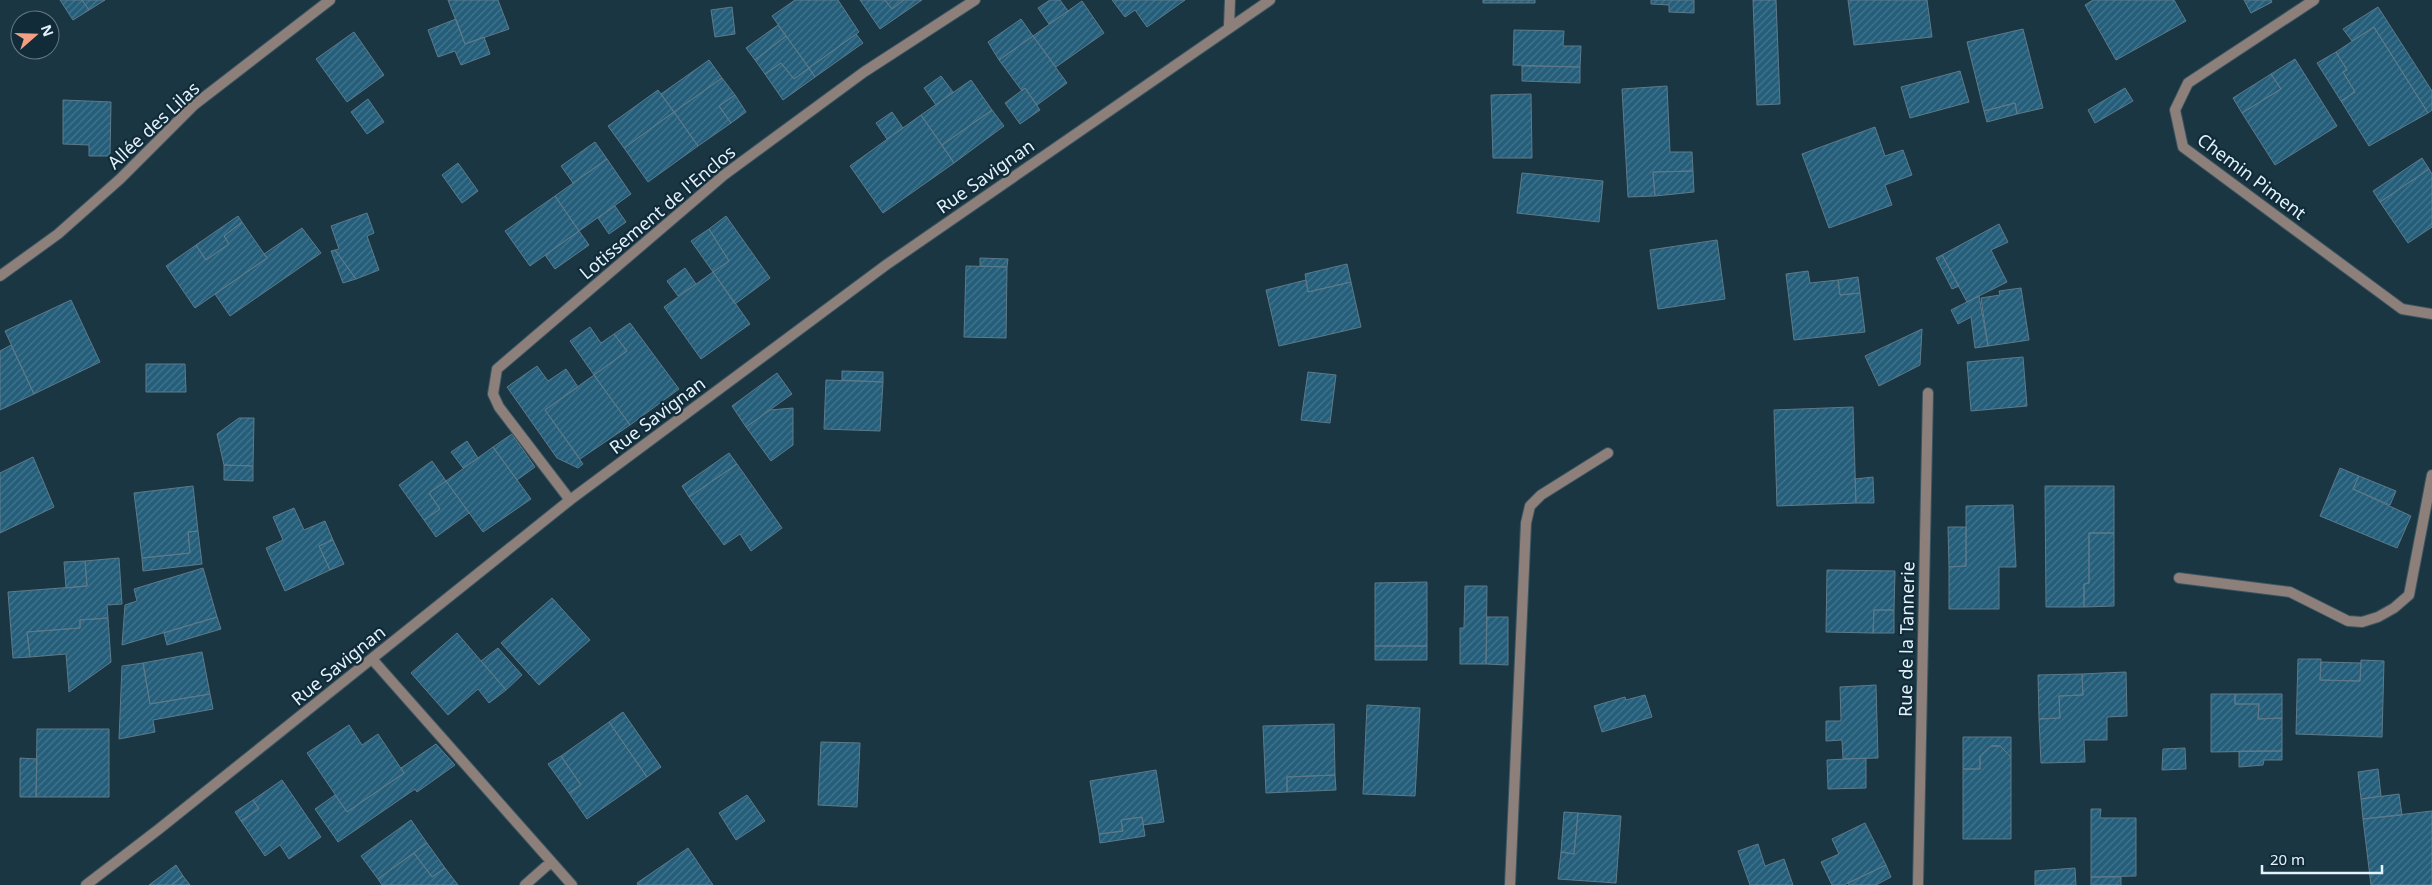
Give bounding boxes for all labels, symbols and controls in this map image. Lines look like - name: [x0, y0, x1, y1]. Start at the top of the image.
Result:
- north arrow: [10, 10, 60, 60]
- text: N: [37, 22, 59, 39]
- street label: Allée des Lilas: [102, 76, 204, 174]
- street label: Chemin Piment: [2193, 127, 2312, 225]
- street label: Rue Savignan: [931, 133, 1039, 219]
- street label: Lotissement de l'Enclos: [574, 140, 740, 284]
- street label: Rue Savignan: [604, 371, 710, 459]
- street label: Rue de la Tannerie: [1893, 561, 1919, 717]
- street label: Rue Savignan: [286, 620, 390, 710]
- scale bar: [2262, 842, 2382, 874]
- text: 20 m: [2270, 849, 2305, 869]

